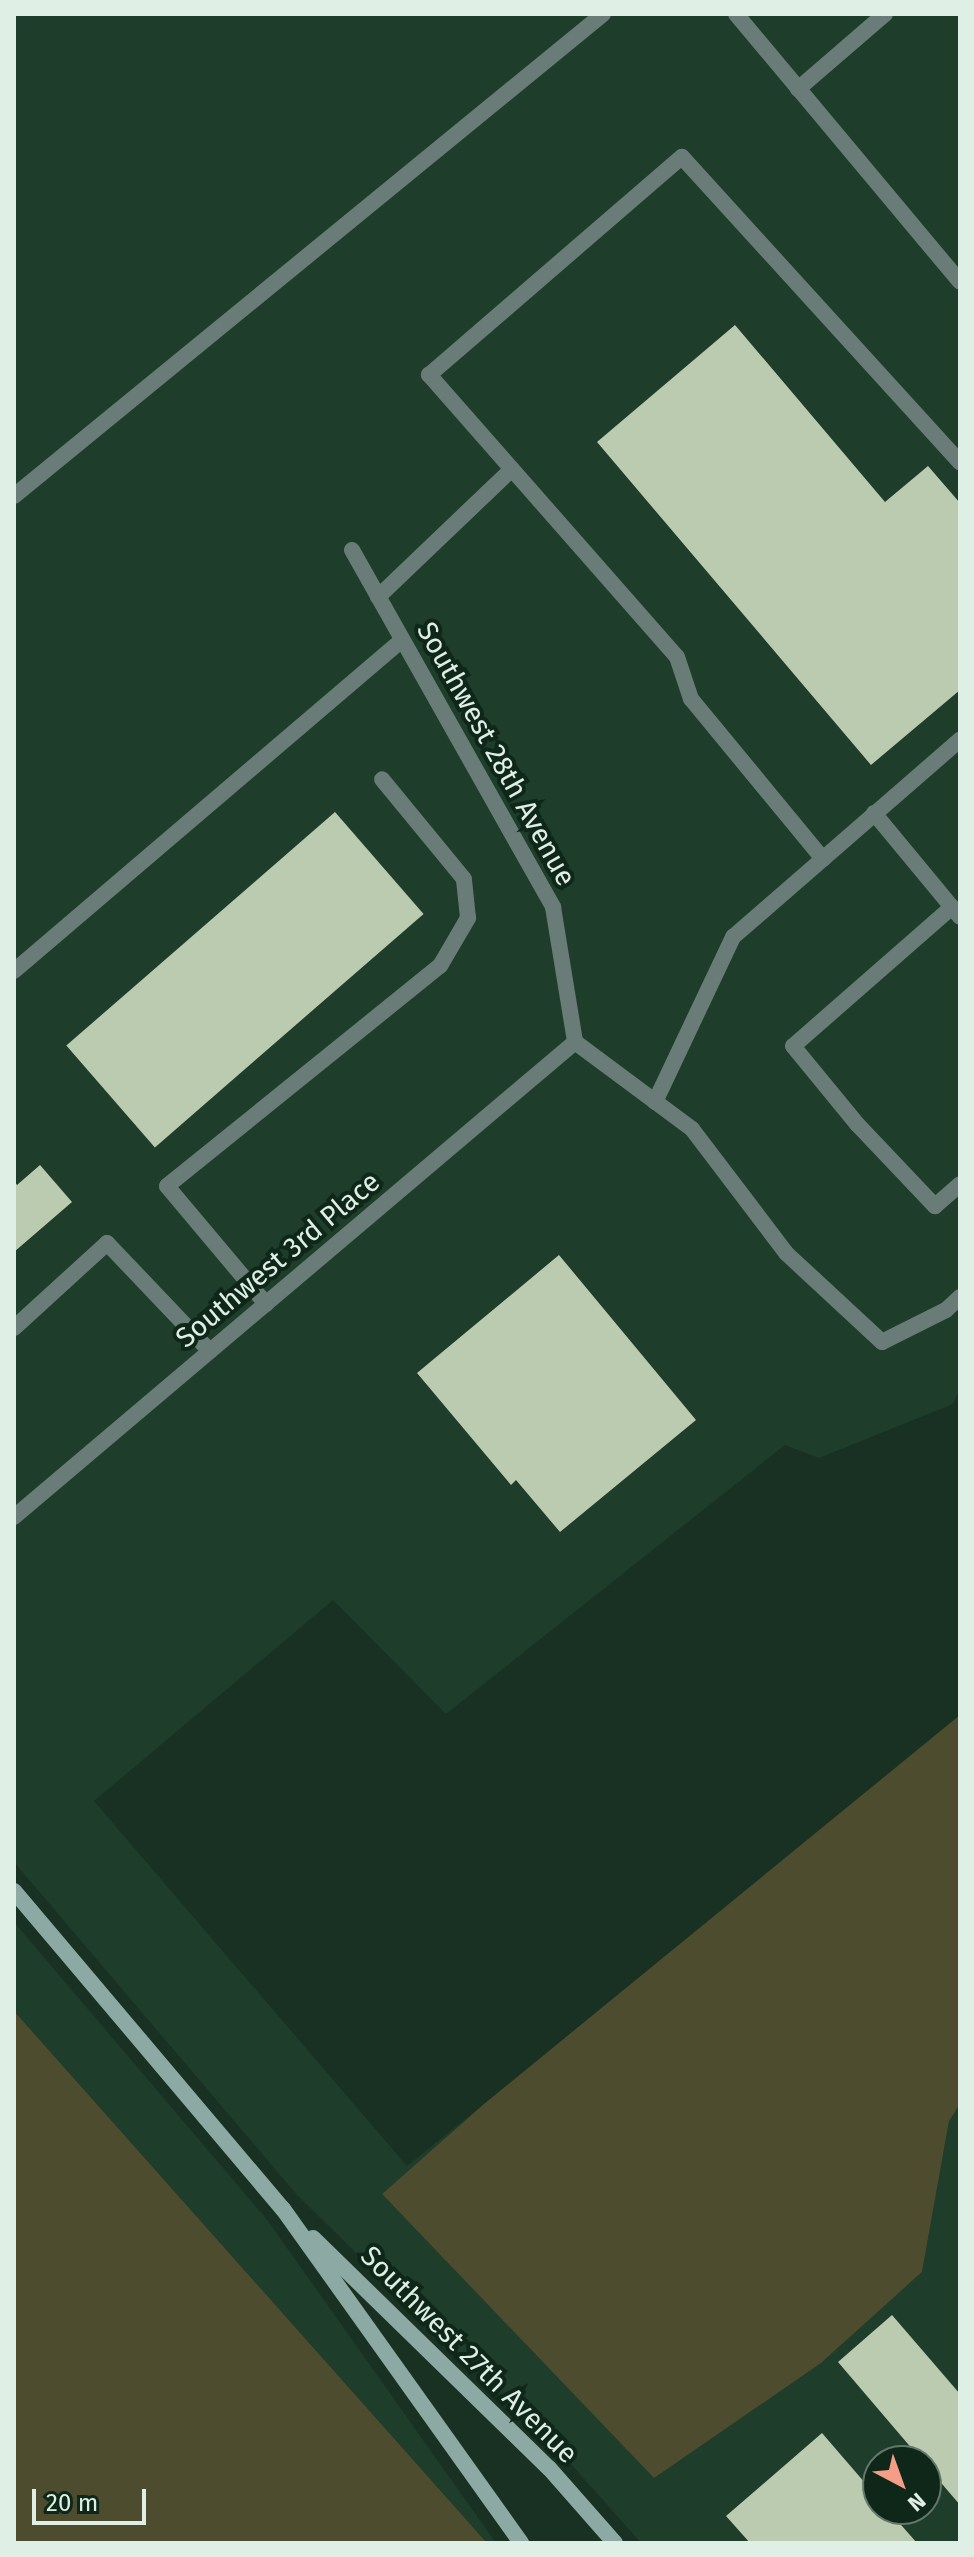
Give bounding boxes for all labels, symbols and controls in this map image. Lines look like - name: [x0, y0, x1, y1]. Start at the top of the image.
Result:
- street label: Southwest 28th Avenue: [409, 616, 583, 892]
- street label: Southwest 3rd Place: [169, 1165, 387, 1355]
- street label: Southwest 27th Avenue: [353, 2239, 585, 2471]
- north arrow: [862, 2445, 942, 2525]
- scale bar: [36, 2473, 150, 2523]
- text: N: [902, 2487, 931, 2517]
- text: 20 m: [46, 2489, 98, 2517]

